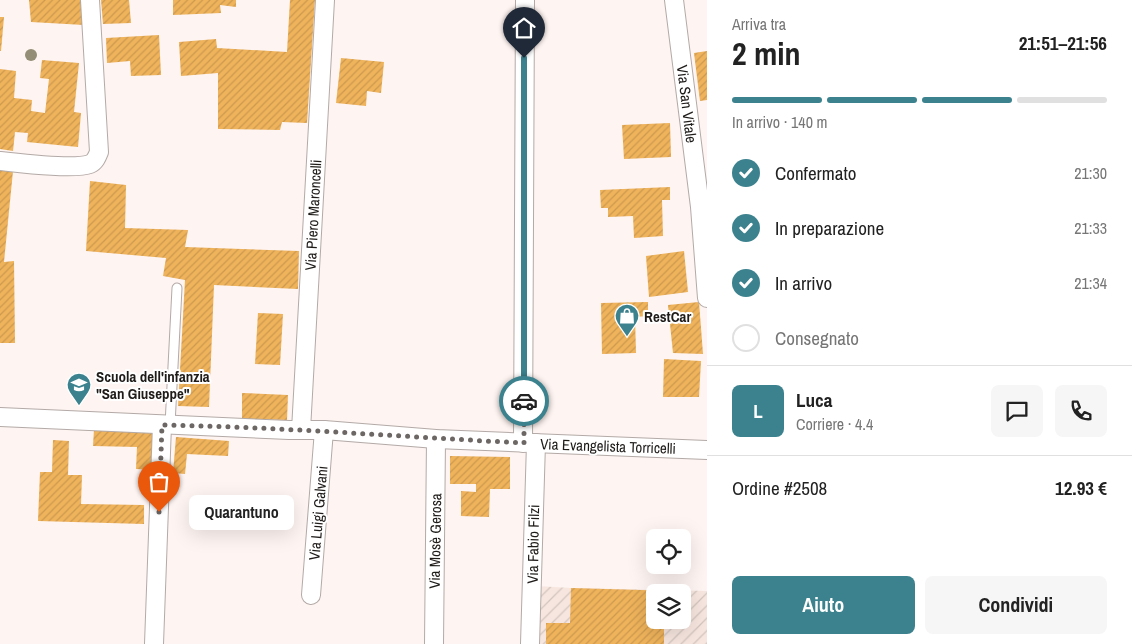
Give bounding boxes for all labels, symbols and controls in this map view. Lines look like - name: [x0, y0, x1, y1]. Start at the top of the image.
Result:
- pin: [503, 7, 545, 58]
- text: Arriva tra: [732, 13, 786, 35]
- icon: home: [510, 14, 538, 42]
- text: 21:51–21:56: [1019, 30, 1107, 56]
- text: 2 min: [732, 32, 801, 75]
- street label: Via San Vitale: [672, 64, 702, 144]
- text: In arrivo · 140 m: [732, 111, 828, 133]
- street label: Via Piero Maroncelli: [300, 159, 326, 271]
- icon: check: [732, 159, 760, 187]
- text: Confermato: [775, 160, 856, 186]
- text: 21:30: [1074, 162, 1107, 184]
- icon: check: [732, 214, 760, 242]
- text: In preparazione: [775, 215, 884, 241]
- text: 21:33: [1074, 217, 1107, 239]
- icon: check: [732, 269, 760, 297]
- text: In arrivo: [775, 270, 832, 296]
- text: 21:34: [1074, 272, 1107, 294]
- shop icon: RestCar: [614, 303, 640, 337]
- place label: RestCar: [644, 306, 691, 327]
- text: Consegnato: [775, 325, 859, 351]
- place label: Scuola dell'infanzia "San Giuseppe": [96, 366, 210, 404]
- school or university icon: Scuola dell'infanzia "San Giuseppe": [66, 372, 92, 406]
- courier: [499, 376, 549, 426]
- button: chat: [991, 385, 1043, 437]
- button: phone: [1055, 385, 1107, 437]
- icon: car: [510, 387, 538, 415]
- text: Luca: [796, 387, 832, 413]
- text: L: [753, 398, 763, 424]
- text: Corriere · 4.4: [796, 413, 873, 435]
- street label: Via Evangelista Torricelli: [540, 433, 676, 459]
- pin: [138, 461, 180, 512]
- street label: Via Luigi Galvani: [303, 465, 333, 561]
- icon: bag: [145, 468, 173, 496]
- text: Ordine #2508: [732, 475, 827, 501]
- text: 12.93 €: [1055, 475, 1107, 501]
- street label: Via Mosè Gerosa: [424, 493, 446, 589]
- callout: Quarantuno: [189, 494, 294, 530]
- text: Quarantuno: [204, 501, 279, 523]
- street label: Via Fabio Filzi: [522, 504, 544, 584]
- map controls: [646, 529, 691, 629]
- button: locate: [646, 529, 691, 574]
- button: Aiuto: [732, 576, 915, 634]
- button: Condividi: [925, 576, 1107, 634]
- button: layers: [646, 584, 691, 629]

